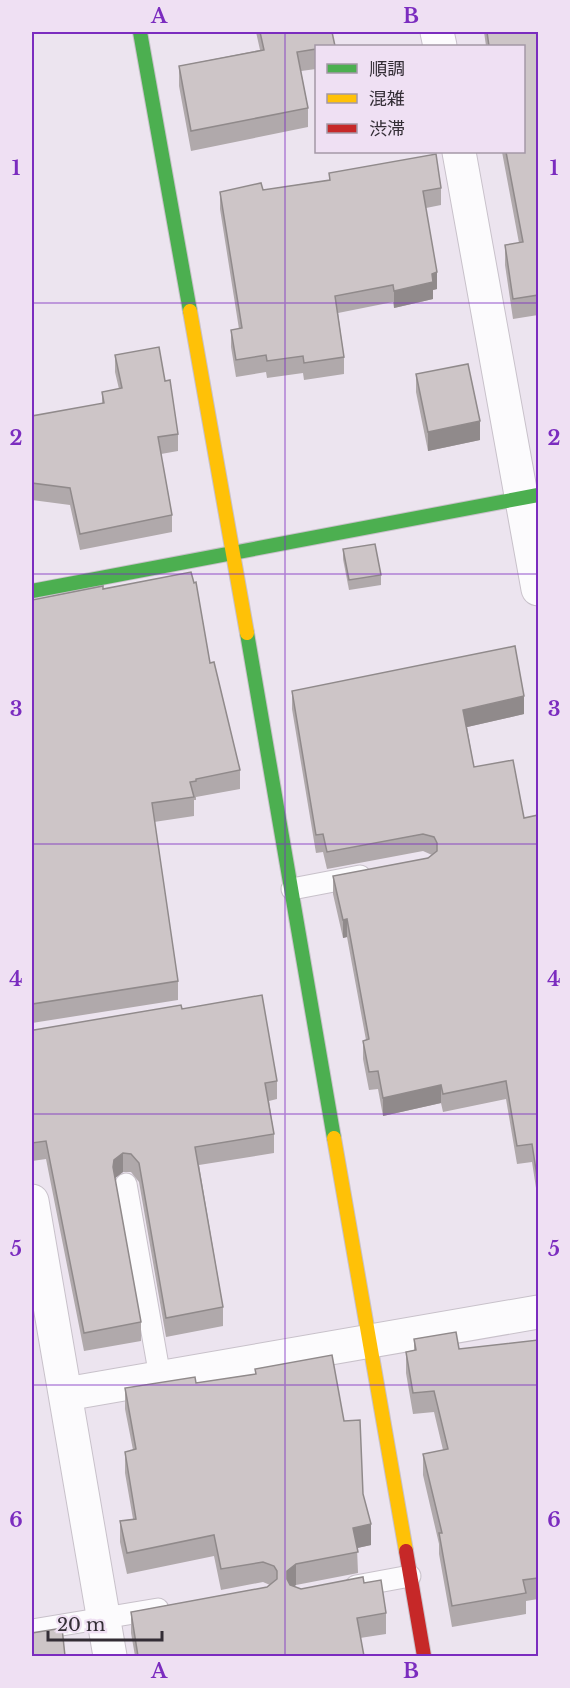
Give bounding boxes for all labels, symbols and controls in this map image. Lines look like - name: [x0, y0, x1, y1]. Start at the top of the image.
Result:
- text: A: [150, 4, 168, 28]
- text: B: [403, 4, 419, 28]
- legend: [315, 45, 525, 153]
- text: 順調: [369, 58, 405, 80]
- text: 混雑: [369, 88, 405, 110]
- text: 渋滞: [369, 118, 405, 140]
- text: 1: [12, 156, 21, 180]
- text: 1: [550, 156, 559, 180]
- text: 2: [9, 426, 23, 450]
- text: 2: [547, 426, 561, 450]
- text: 3: [10, 697, 22, 721]
- text: 3: [548, 697, 560, 721]
- text: 4: [9, 967, 23, 991]
- text: 4: [547, 967, 561, 991]
- text: 5: [10, 1237, 22, 1261]
- text: 5: [548, 1237, 560, 1261]
- text: 6: [9, 1508, 23, 1532]
- text: 6: [547, 1508, 561, 1532]
- scale bar: [48, 1604, 162, 1642]
- text: 20 m: [57, 1614, 105, 1636]
- text: A: [150, 1659, 168, 1683]
- text: B: [403, 1659, 419, 1683]

